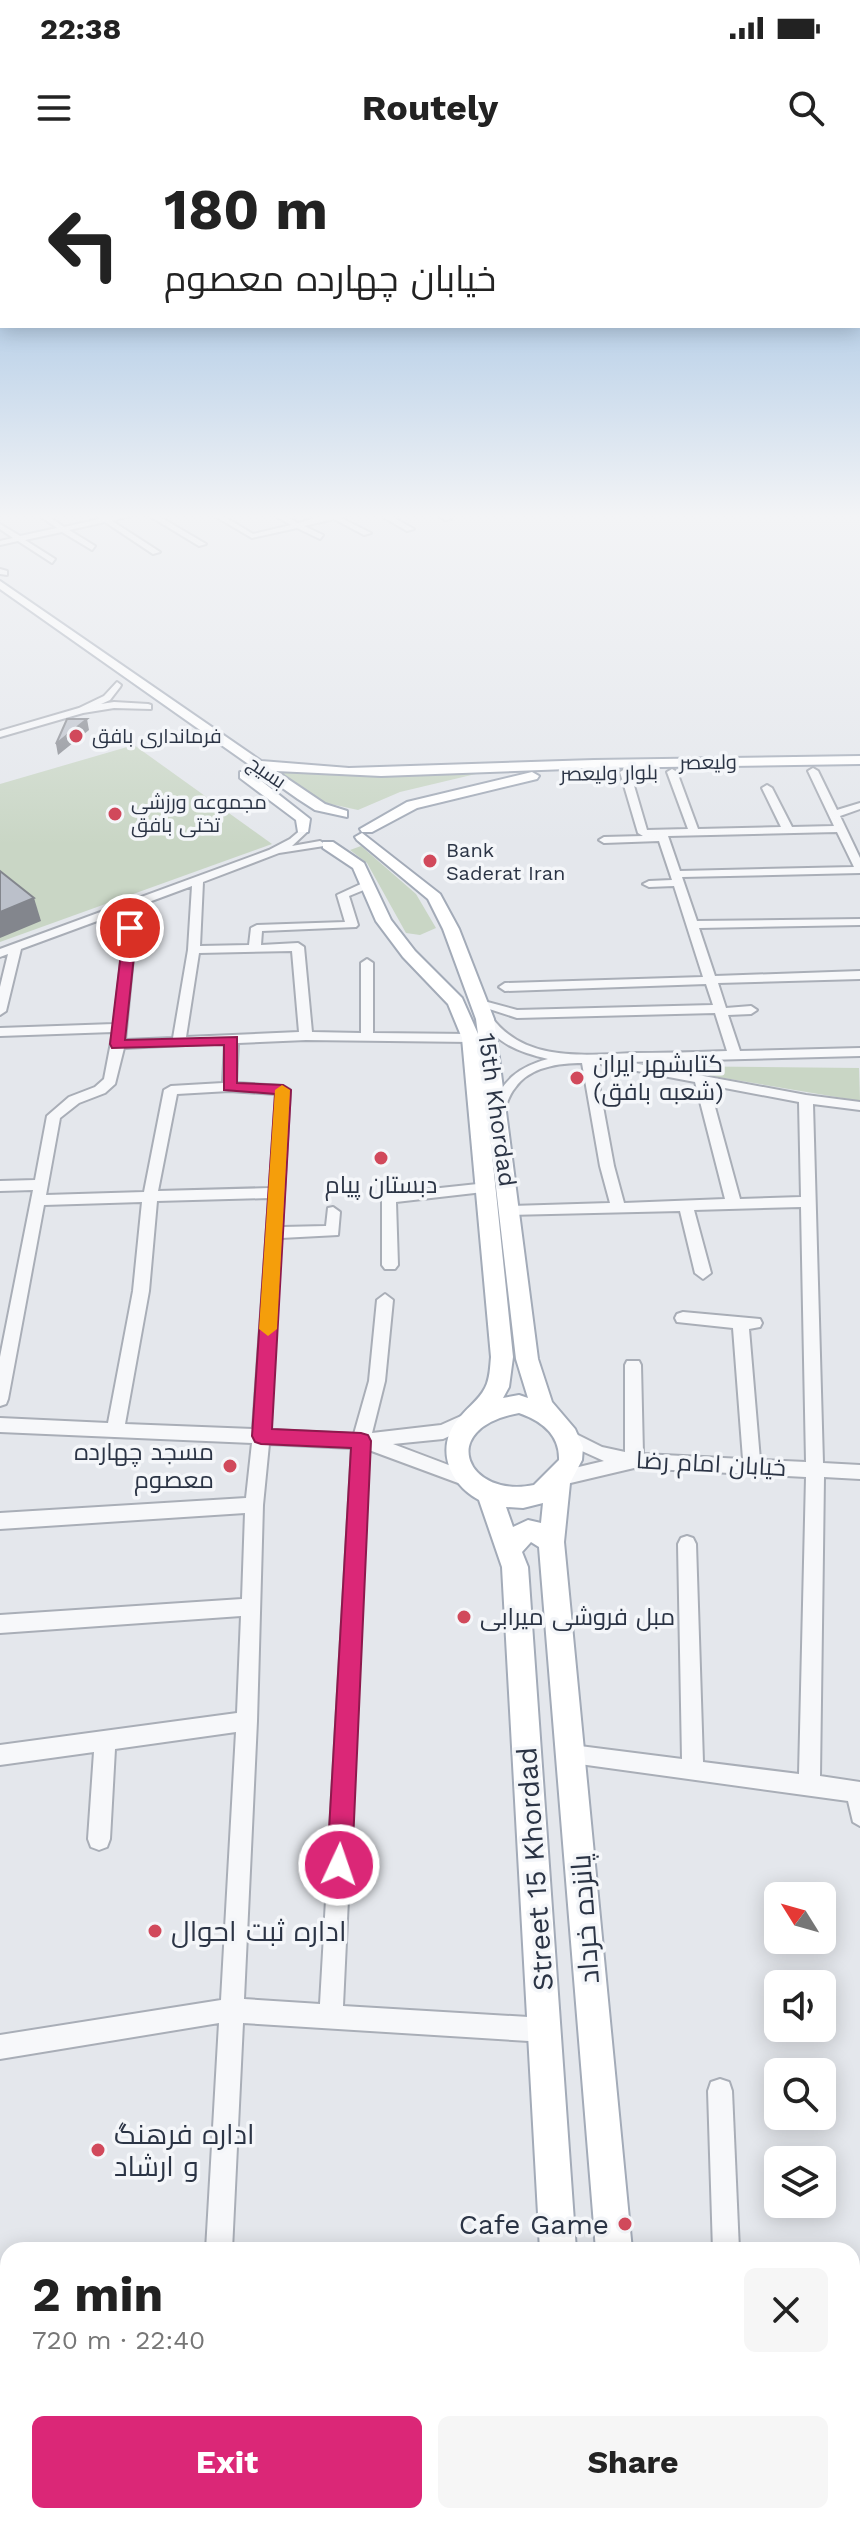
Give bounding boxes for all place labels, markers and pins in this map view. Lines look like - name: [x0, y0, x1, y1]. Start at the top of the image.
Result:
- place label: فرمانداری بافق: [92, 724, 222, 749]
- marker: فرمانداری بافق: [67, 727, 85, 745]
- place label: مجموعه ورزشی تختی بافق: [131, 790, 267, 838]
- marker: مجموعه ورزشی تختی بافق: [106, 805, 124, 823]
- place label: Bank Saderat Iran: [446, 838, 565, 885]
- marker: Bank Saderat Iran: [421, 852, 439, 870]
- pin: [96, 894, 164, 962]
- place label: کتابشهر ایران (شعبه بافق): [593, 1050, 724, 1107]
- marker: کتابشهر ایران (شعبه بافق): [568, 1069, 586, 1087]
- marker: دبستان پیام: [372, 1149, 390, 1167]
- place label: دبستان پیام: [325, 1171, 437, 1201]
- place label: مسجد چهارده معصوم: [74, 1438, 214, 1496]
- marker: مسجد چهارده معصوم: [221, 1457, 239, 1475]
- place label: مبل فروشی میرابی: [480, 1603, 675, 1631]
- marker: مبل فروشی میرابی: [455, 1608, 473, 1626]
- place label: اداره ثبت احوال: [171, 1915, 346, 1948]
- marker: اداره ثبت احوال: [146, 1922, 164, 1940]
- place label: اداره فرهنگ و ارشاد: [114, 2118, 255, 2183]
- marker: اداره فرهنگ و ارشاد: [89, 2141, 107, 2159]
- place label: Cafe Game: [459, 2208, 609, 2241]
- marker: Cafe Game: [616, 2215, 634, 2233]

